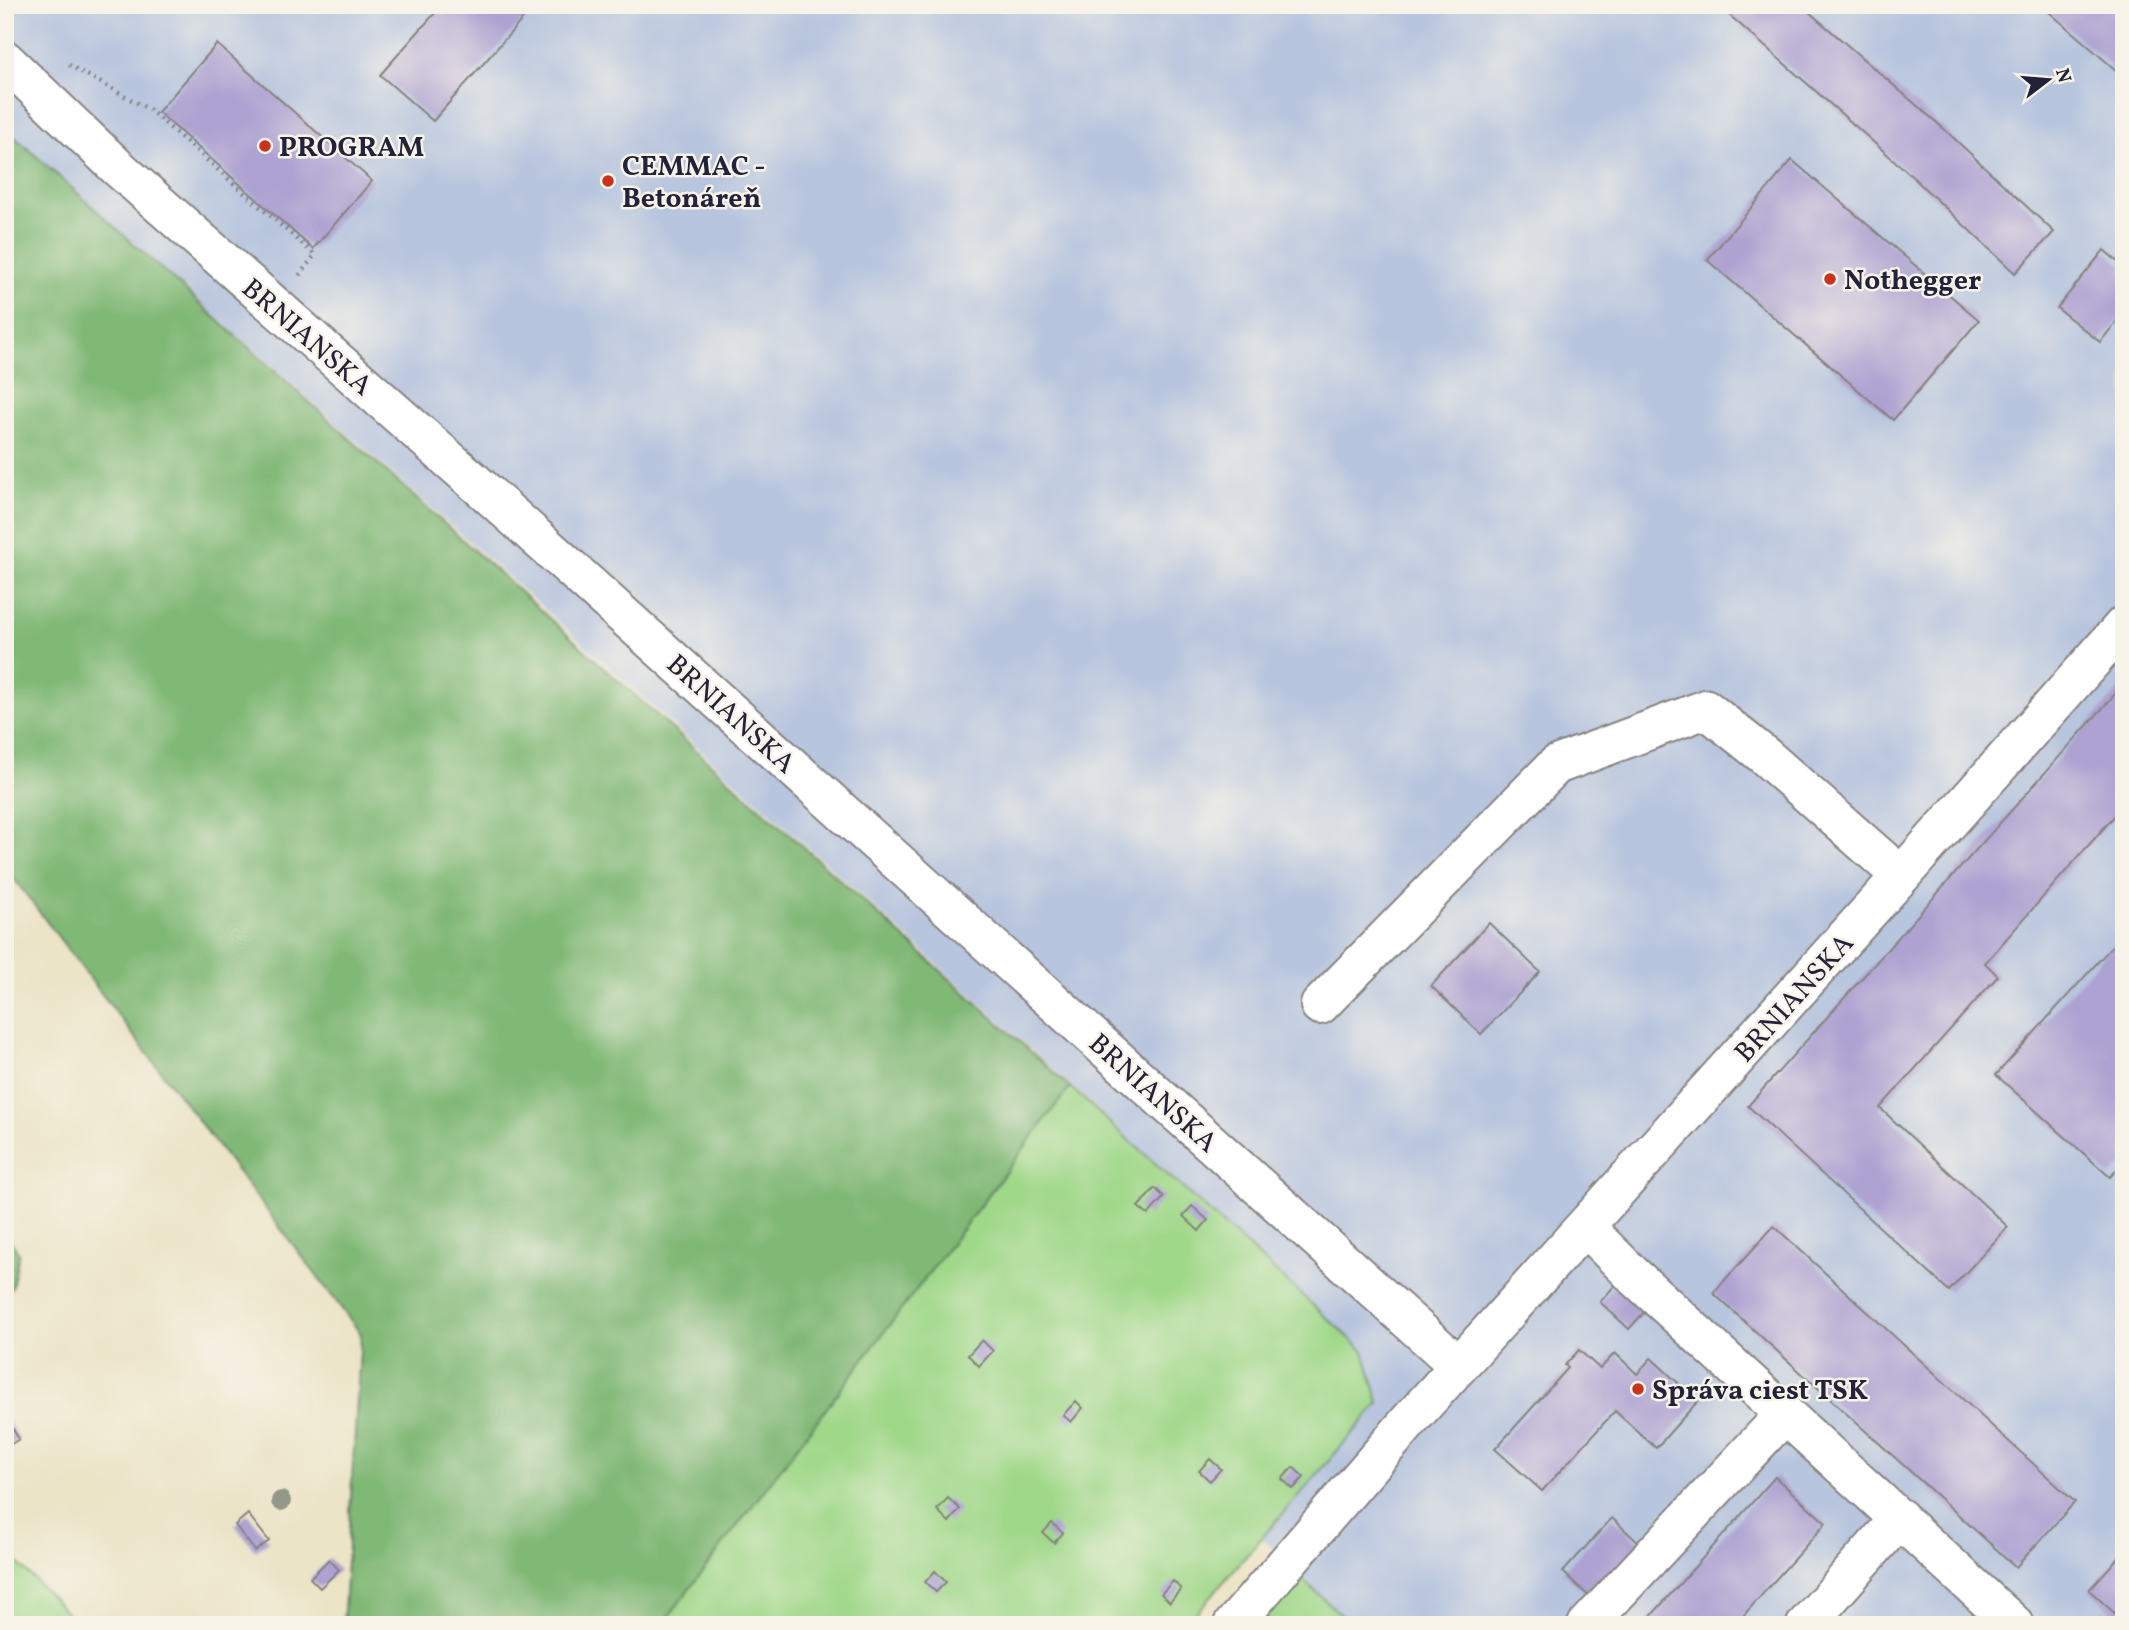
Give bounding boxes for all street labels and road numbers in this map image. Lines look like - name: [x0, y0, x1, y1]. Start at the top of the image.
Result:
- street label: BRNIANSKA: [232, 270, 380, 406]
- street label: BRNIANSKA: [657, 646, 804, 784]
- street label: BRNIANSKA: [1726, 925, 1864, 1072]
- street label: BRNIANSKA: [1079, 1025, 1226, 1163]

